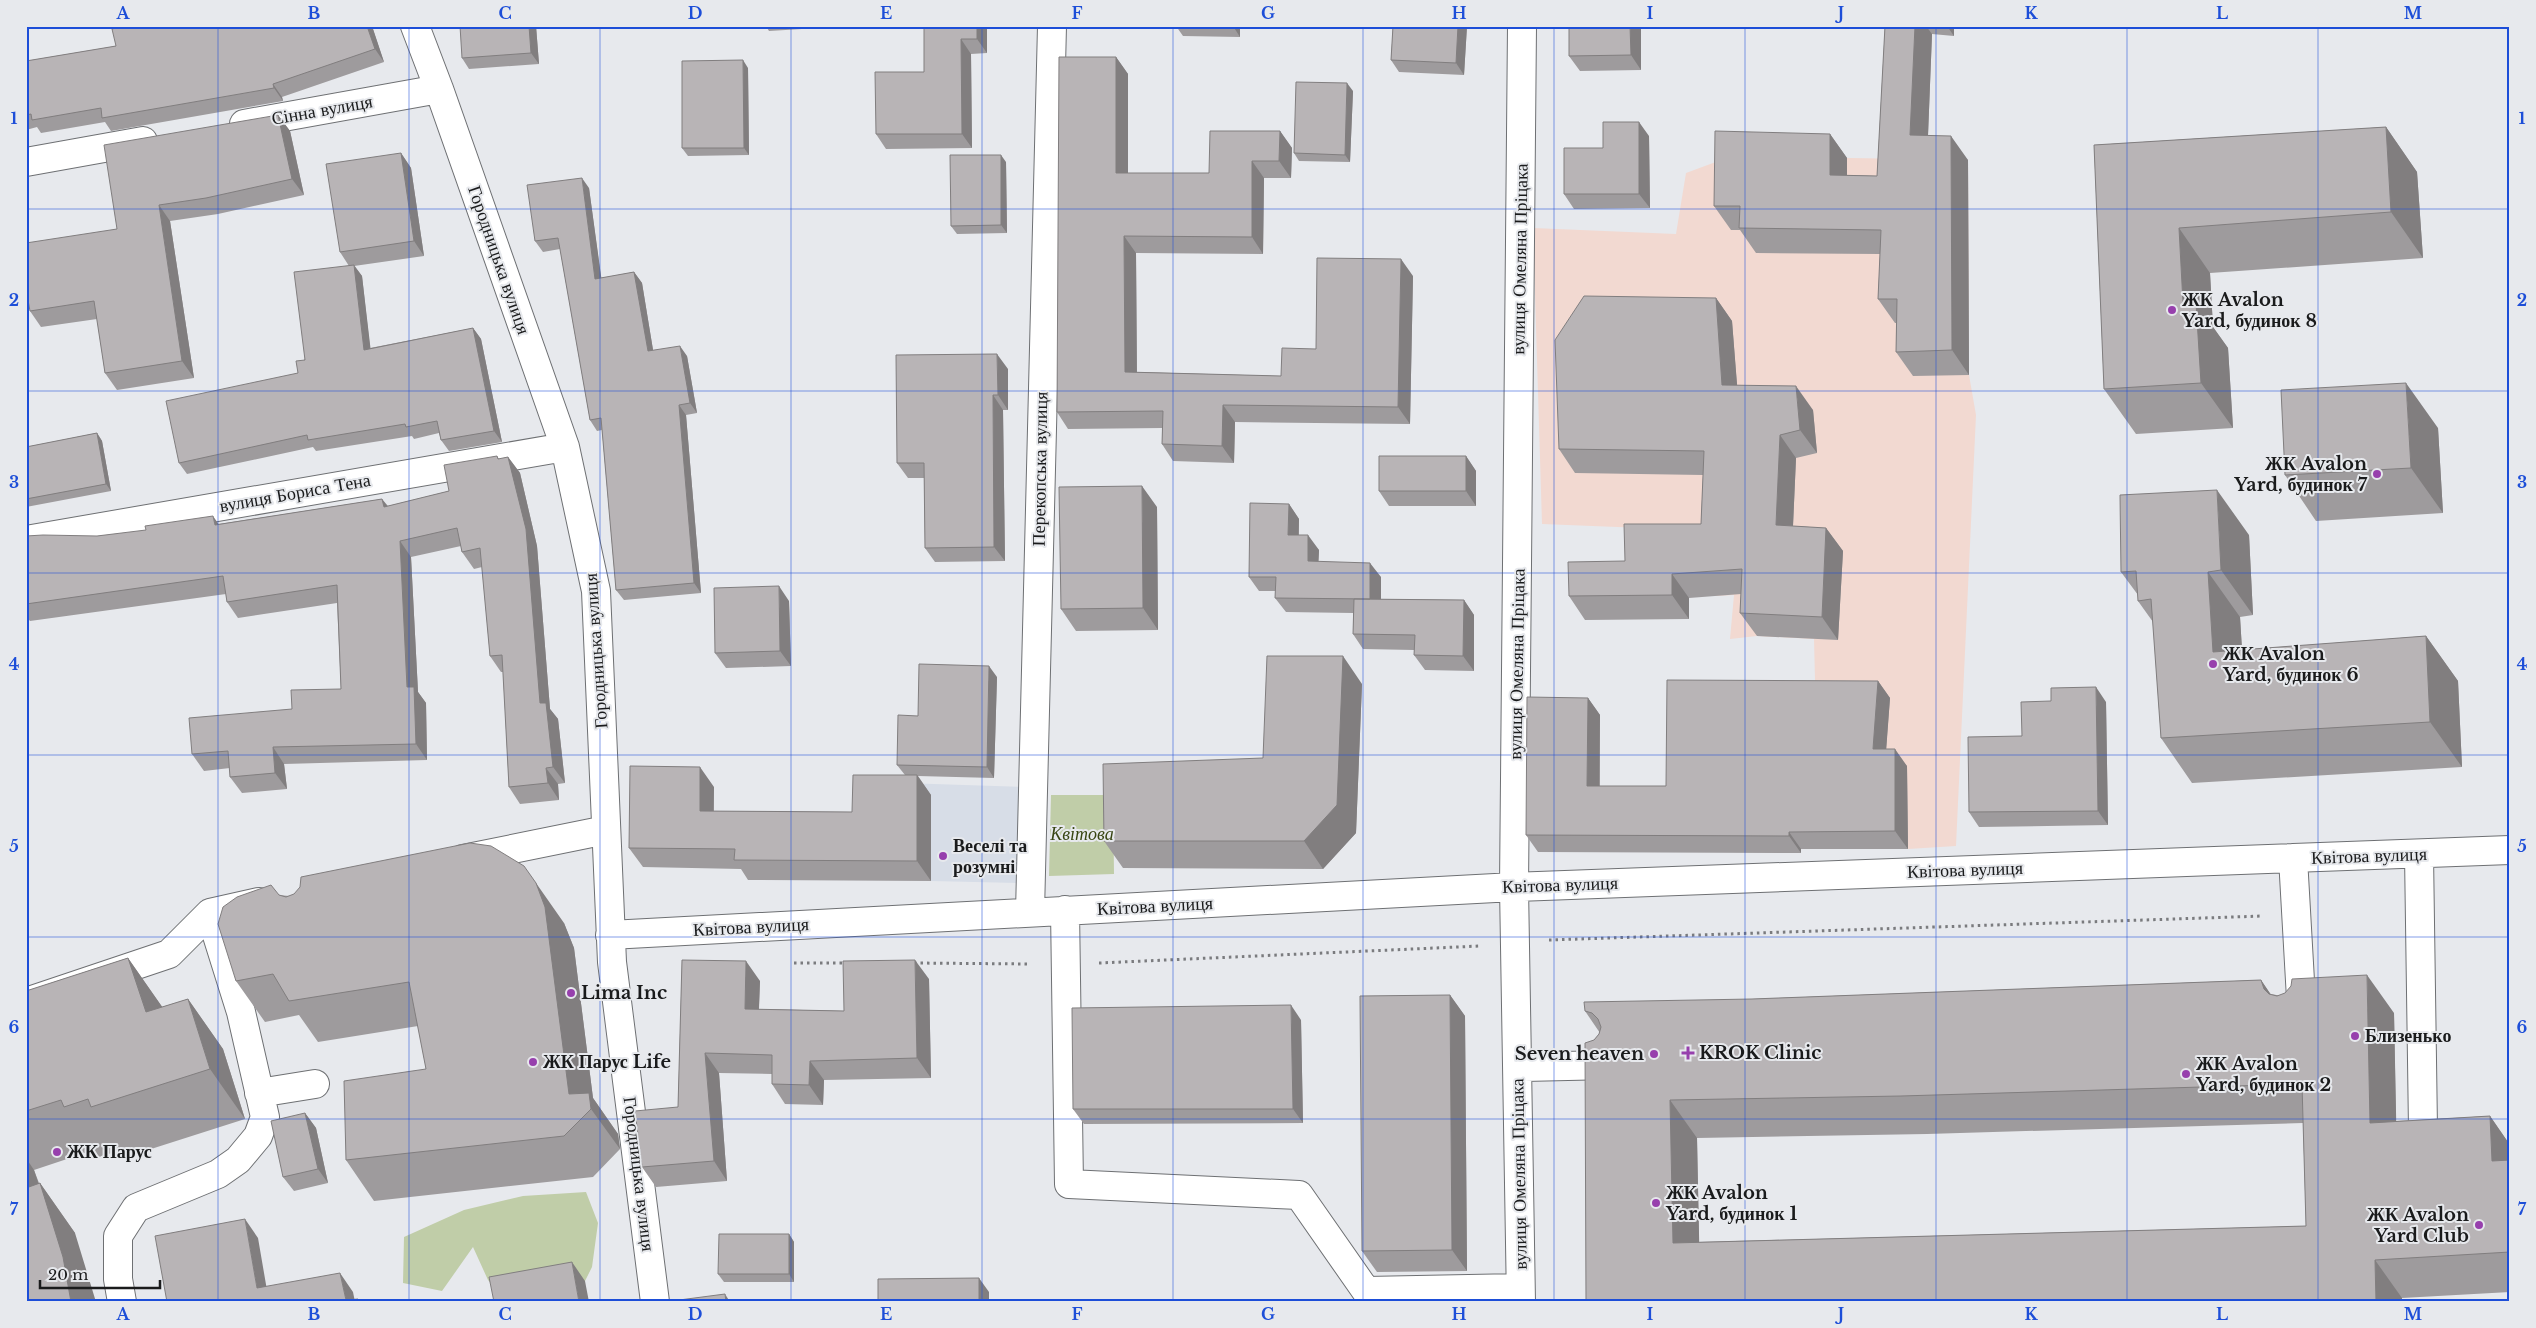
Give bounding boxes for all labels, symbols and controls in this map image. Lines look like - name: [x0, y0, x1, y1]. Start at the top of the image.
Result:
- text: A: [116, 3, 131, 23]
- text: B: [308, 3, 321, 23]
- text: C: [498, 3, 512, 23]
- text: D: [688, 3, 702, 23]
- text: E: [880, 3, 892, 23]
- text: F: [1071, 3, 1083, 23]
- text: G: [1261, 3, 1275, 23]
- text: H: [1451, 3, 1467, 23]
- text: I: [1647, 3, 1654, 23]
- text: J: [1835, 3, 1844, 23]
- text: K: [2024, 3, 2038, 23]
- text: L: [2216, 3, 2228, 23]
- text: M: [2404, 3, 2422, 23]
- street label: Сінна вулиця: [270, 90, 374, 130]
- text: 1: [11, 108, 18, 128]
- text: 1: [2519, 108, 2526, 128]
- street label: вулиця Омеляна Пріцака: [1507, 163, 1533, 355]
- street label: Городницька вулиця: [463, 183, 535, 337]
- place label: ЖК Avalon Yard, будинок 8: [2181, 289, 2317, 332]
- text: 2: [9, 290, 19, 310]
- text: 2: [2517, 290, 2527, 310]
- marker: ЖК Avalon Yard, будинок 8: [2166, 304, 2178, 316]
- street label: Перекопська вулиця: [1028, 391, 1052, 547]
- place label: ЖК Avalon Yard, будинок 7: [2233, 453, 2368, 496]
- marker: ЖК Avalon Yard, будинок 7: [2371, 468, 2383, 480]
- street label: вулиця Бориса Тена: [218, 469, 372, 517]
- text: 3: [9, 472, 19, 492]
- text: 3: [2517, 472, 2527, 492]
- street label: вулиця Омеляна Пріцака: [1504, 568, 1530, 760]
- street label: Городницька вулиця: [580, 573, 612, 729]
- place label: ЖК Avalon Yard, будинок 6: [2222, 643, 2359, 686]
- text: 4: [9, 654, 19, 674]
- text: 4: [2517, 654, 2527, 674]
- marker: ЖК Avalon Yard, будинок 6: [2207, 658, 2219, 670]
- park label: Квітова: [1049, 823, 1114, 845]
- place label: Веселі та розумні: [953, 835, 1027, 878]
- text: 5: [9, 836, 19, 856]
- text: 5: [2517, 836, 2527, 856]
- street label: Квітова вулиця: [2311, 843, 2427, 869]
- marker: Веселі та розумні: [937, 850, 949, 862]
- street label: Квітова вулиця: [1907, 857, 2023, 883]
- street label: Квітова вулиця: [1502, 872, 1618, 898]
- street label: Квітова вулиця: [1096, 892, 1214, 920]
- street label: Квітова вулиця: [692, 913, 810, 941]
- place label: Lima Inc: [581, 982, 667, 1004]
- marker: Lima Inc: [565, 987, 577, 999]
- text: 6: [9, 1017, 20, 1037]
- text: 6: [2517, 1017, 2528, 1037]
- place label: Близенько: [2365, 1025, 2451, 1047]
- marker: Близенько: [2349, 1030, 2361, 1042]
- place label: KROK Clinic: [1699, 1042, 1822, 1064]
- place label: Seven heaven: [1515, 1043, 1644, 1065]
- marker: KROK Clinic: [1681, 1046, 1695, 1060]
- marker: Seven heaven: [1648, 1048, 1660, 1060]
- place label: ЖК Парус Life: [543, 1051, 671, 1073]
- place label: ЖК Avalon Yard, будинок 2: [2195, 1053, 2331, 1096]
- marker: ЖК Парус Life: [527, 1056, 539, 1068]
- marker: ЖК Avalon Yard, будинок 2: [2180, 1068, 2192, 1080]
- street label: вулиця Омеляна Пріцака: [1506, 1078, 1532, 1270]
- street label: Городницька вулиця: [619, 1095, 659, 1253]
- place label: ЖК Парус: [67, 1141, 152, 1163]
- marker: ЖК Парус: [51, 1146, 63, 1158]
- place label: ЖК Avalon Yard, будинок 1: [1665, 1182, 1797, 1225]
- marker: ЖК Avalon Yard, будинок 1: [1650, 1197, 1662, 1209]
- text: 7: [10, 1199, 19, 1219]
- text: 7: [2518, 1199, 2527, 1219]
- place label: ЖК Avalon Yard Club: [2367, 1204, 2469, 1247]
- marker: ЖК Avalon Yard Club: [2473, 1219, 2485, 1231]
- scale bar: [40, 1258, 160, 1290]
- text: 20 m: [48, 1265, 88, 1284]
- text: A: [116, 1304, 131, 1324]
- text: B: [308, 1304, 321, 1324]
- text: C: [498, 1304, 512, 1324]
- text: D: [688, 1304, 702, 1324]
- text: E: [880, 1304, 892, 1324]
- text: F: [1071, 1304, 1083, 1324]
- text: G: [1261, 1304, 1275, 1324]
- text: H: [1451, 1304, 1467, 1324]
- text: I: [1647, 1304, 1654, 1324]
- text: J: [1835, 1304, 1844, 1324]
- text: K: [2024, 1304, 2038, 1324]
- text: L: [2216, 1304, 2228, 1324]
- text: M: [2404, 1304, 2422, 1324]

